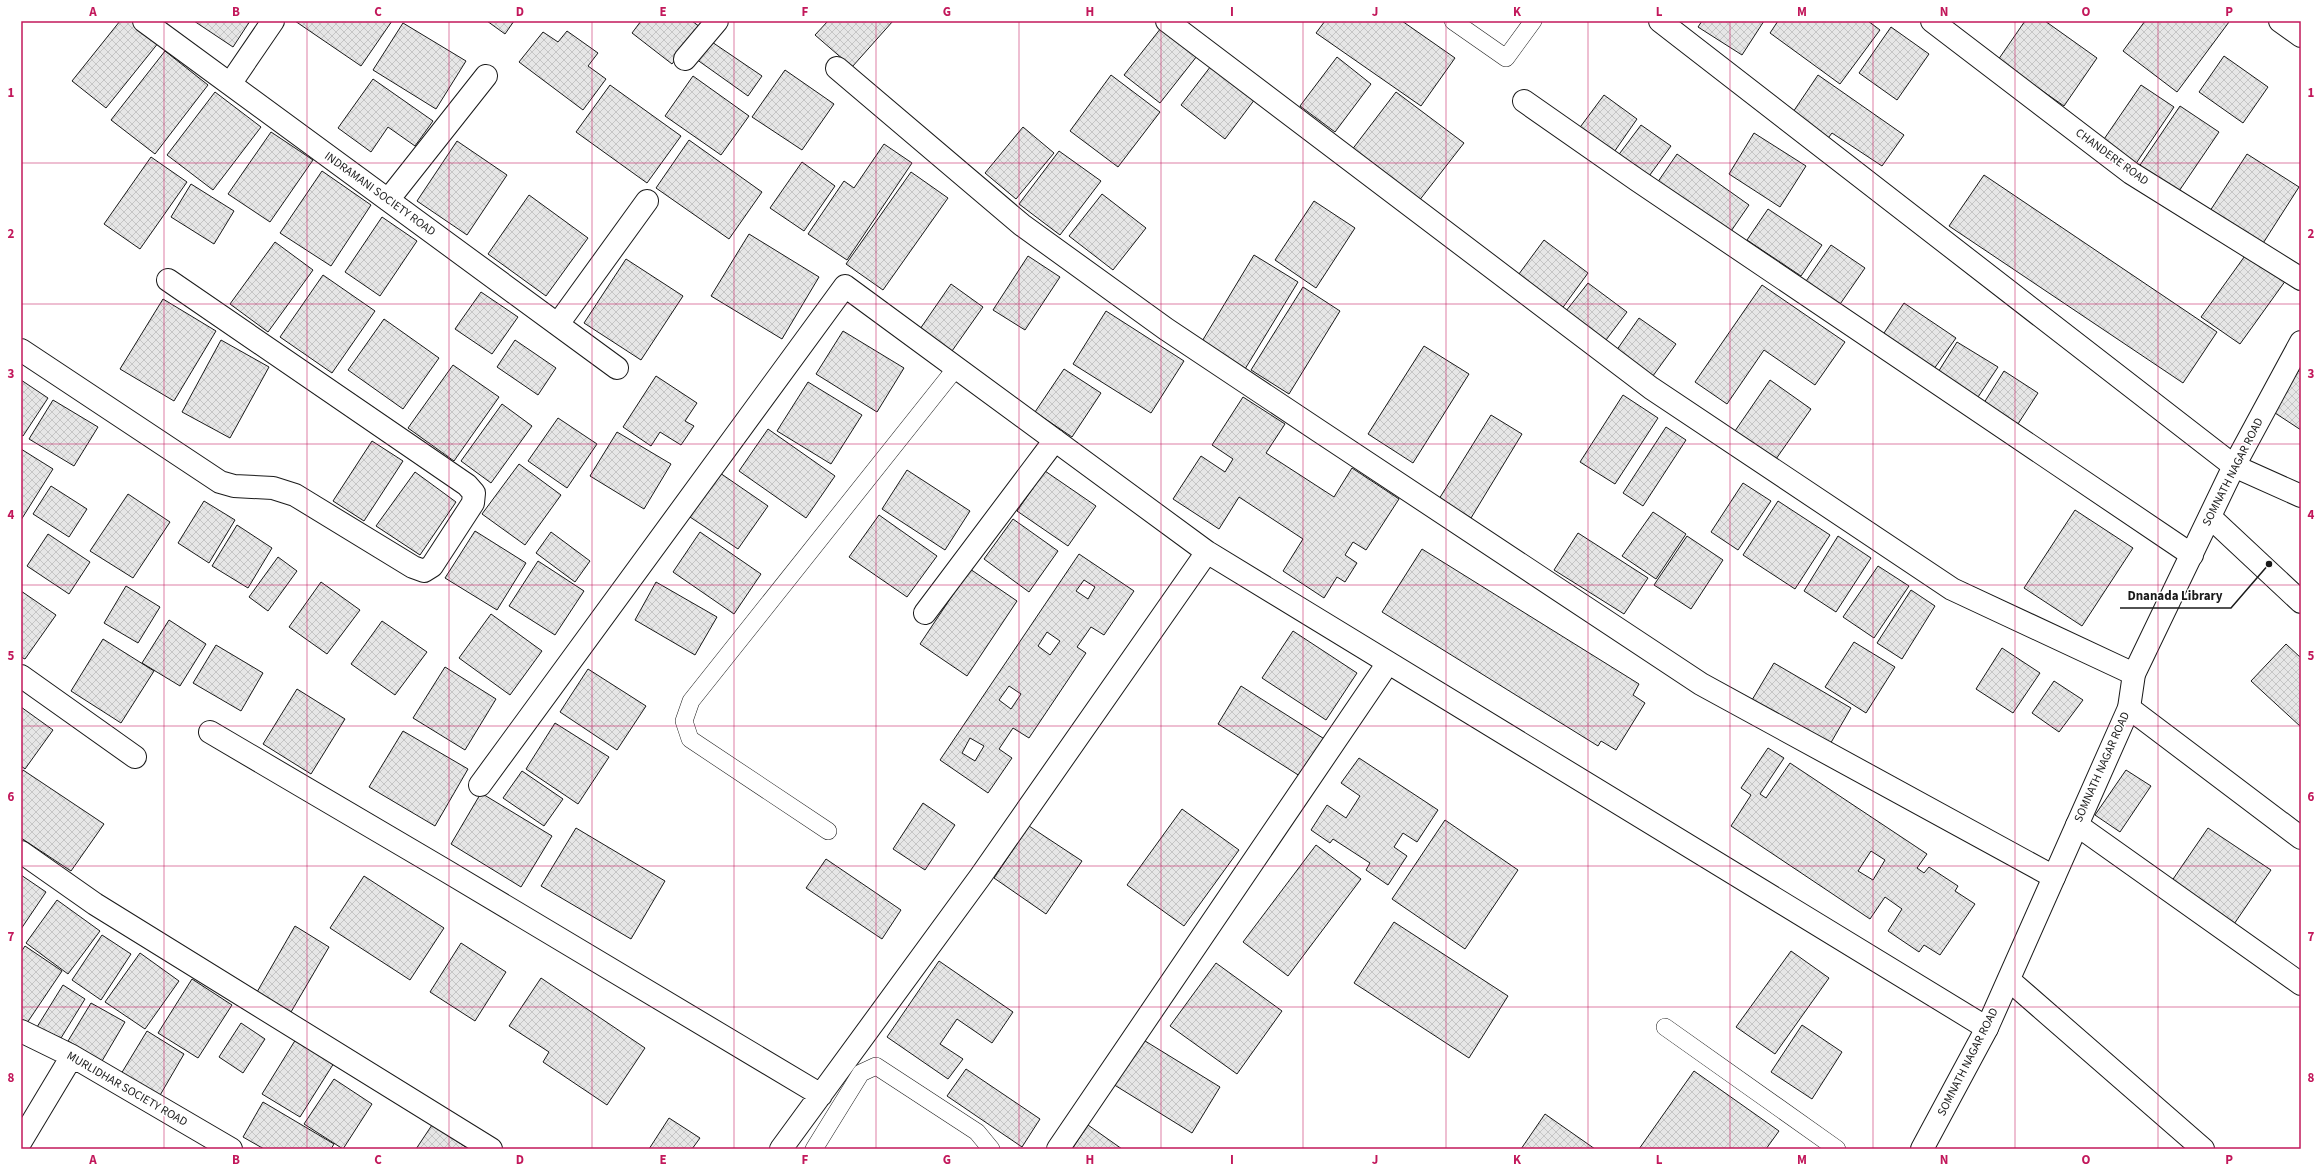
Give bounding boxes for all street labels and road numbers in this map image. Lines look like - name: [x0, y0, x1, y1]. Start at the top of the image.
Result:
- street label: CHANDERE ROAD: [2072, 125, 2152, 189]
- street label: INDRAMANI SOCIETY ROAD: [321, 148, 439, 240]
- street label: SOMNATH NAGAR ROAD: [2198, 415, 2268, 529]
- street label: SOMNATH NAGAR ROAD: [2070, 709, 2134, 825]
- street label: SOMNATH NAGAR ROAD: [1933, 1005, 2003, 1119]
- street label: MURLIDHAR SOCIETY ROAD: [63, 1047, 191, 1131]

